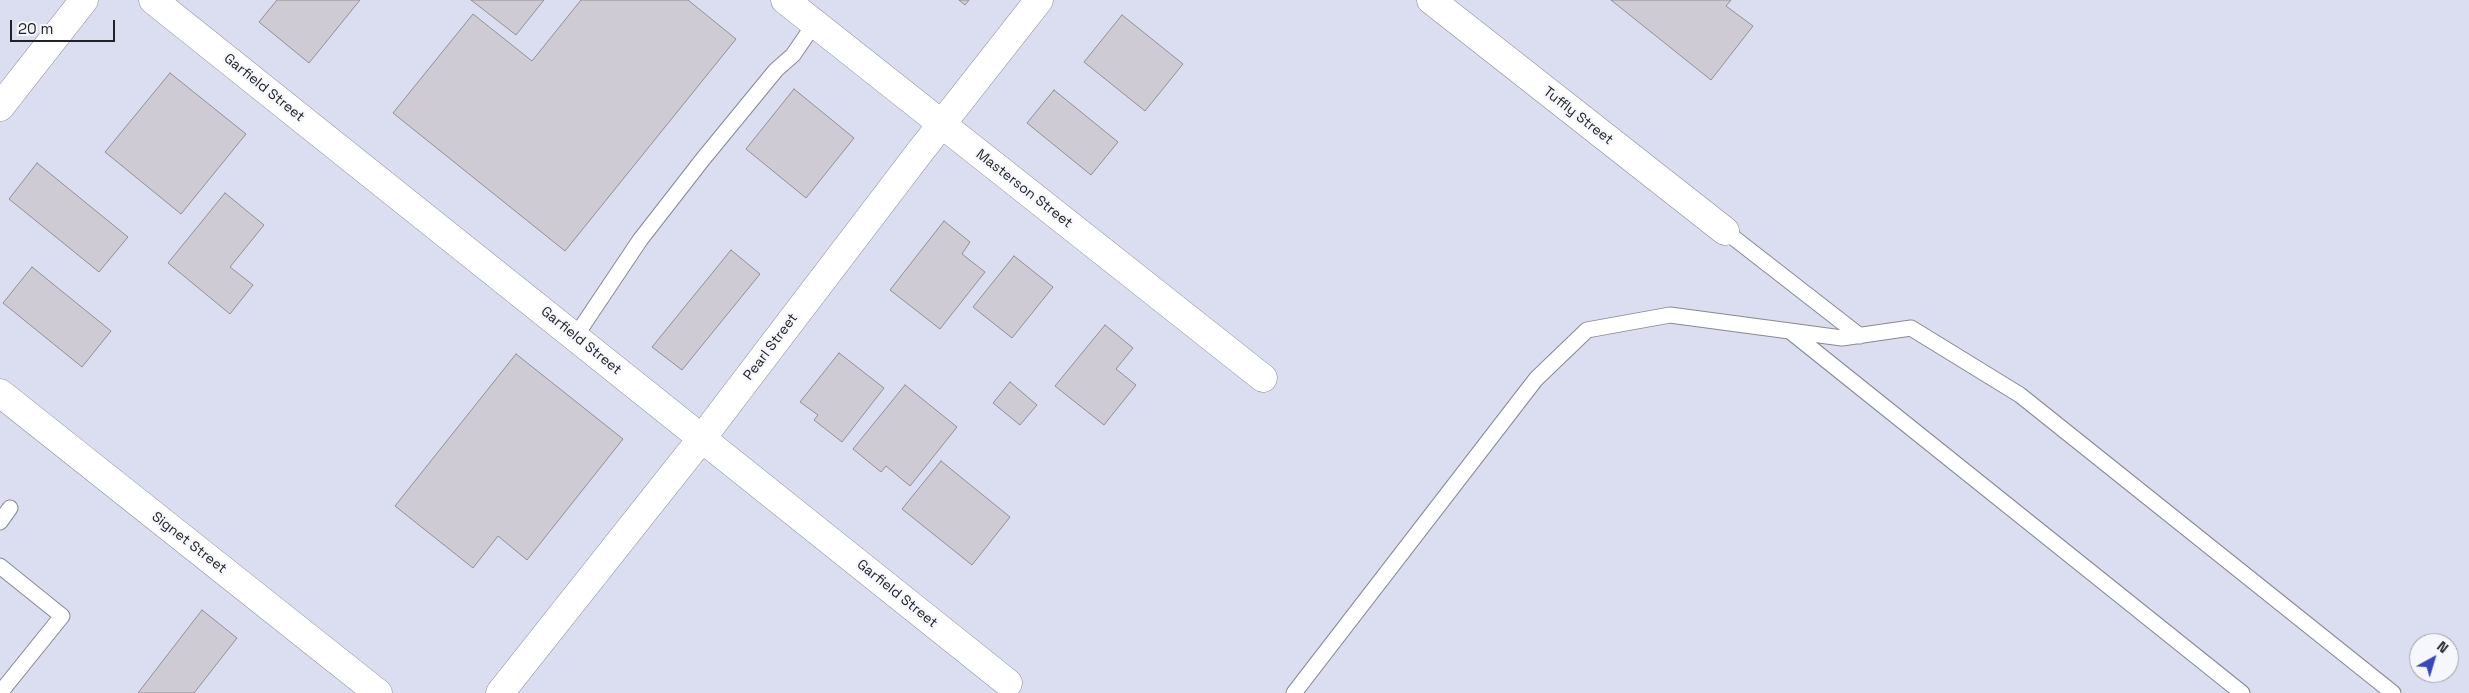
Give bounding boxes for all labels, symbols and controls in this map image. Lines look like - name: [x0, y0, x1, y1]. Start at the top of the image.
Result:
- scale bar: [12, 10, 118, 42]
- text: 20 m: [18, 19, 53, 38]
- street label: Garfield Street: [220, 50, 308, 126]
- street label: Tuffly Street: [1540, 83, 1616, 149]
- street label: Masterson Street: [972, 146, 1076, 232]
- street label: Garfield Street: [537, 303, 625, 379]
- street label: Pearl Street: [740, 310, 802, 384]
- street label: Signet Street: [148, 509, 230, 577]
- street label: Garfield Street: [853, 556, 941, 632]
- north arrow: [2409, 633, 2459, 683]
- text: N: [2433, 637, 2452, 657]

